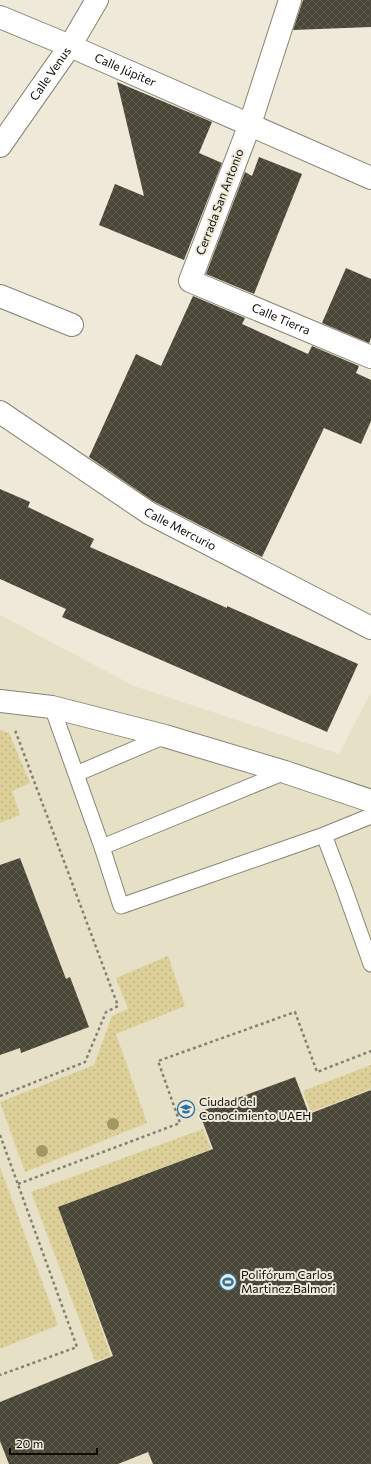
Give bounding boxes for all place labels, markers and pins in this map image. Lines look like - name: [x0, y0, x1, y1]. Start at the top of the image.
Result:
- place label: Ciudad del Conocimiento UAEH: [199, 1094, 311, 1122]
- school or university icon: Ciudad del Conocimiento UAEH: [176, 1099, 196, 1119]
- place label: Polifórum Carlos Martinez Balmori: [241, 1267, 336, 1295]
- sports icon: Polifórum Carlos Martinez Balmori: [218, 1272, 238, 1292]

